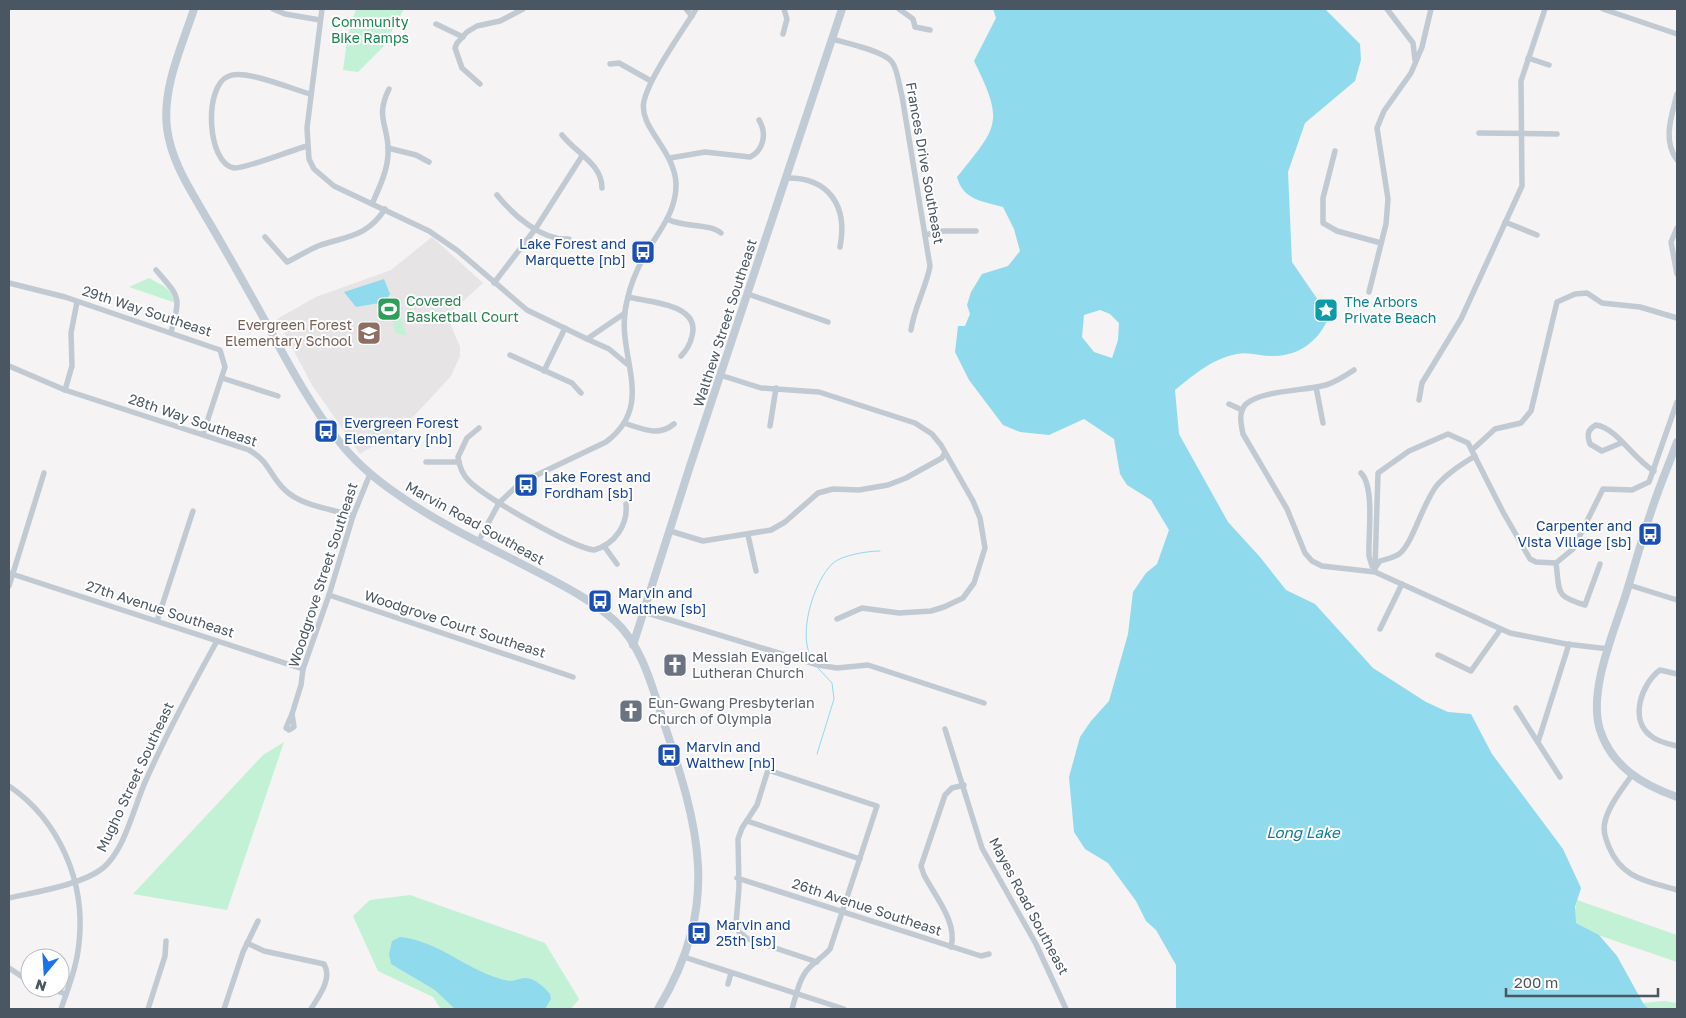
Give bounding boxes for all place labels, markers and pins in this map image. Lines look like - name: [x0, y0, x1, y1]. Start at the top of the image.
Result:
- place label: Lake Forest and Marquette [nb]: [519, 235, 626, 268]
- bus stop icon: Lake Forest and Marquette [nb]: [630, 239, 656, 265]
- place label: Covered Basketball Court: [406, 292, 519, 325]
- place label: The Arbors Private Beach: [1344, 293, 1436, 326]
- sports icon: Covered Basketball Court: [376, 296, 402, 322]
- place icon: The Arbors Private Beach: [1313, 297, 1339, 323]
- place label: Evergreen Forest Elementary School: [225, 316, 352, 349]
- school or university icon: Evergreen Forest Elementary School: [356, 320, 382, 346]
- place label: Evergreen Forest Elementary [nb]: [344, 414, 459, 447]
- bus stop icon: Evergreen Forest Elementary [nb]: [313, 418, 339, 444]
- place label: Lake Forest and Fordham [sb]: [544, 468, 651, 501]
- bus stop icon: Lake Forest and Fordham [sb]: [513, 472, 539, 498]
- place label: Carpenter and Vista Village [sb]: [1518, 517, 1632, 550]
- bus stop icon: Carpenter and Vista Village [sb]: [1637, 521, 1663, 547]
- place label: Marvin and Walthew [sb]: [618, 584, 707, 617]
- bus stop icon: Marvin and Walthew [sb]: [587, 588, 613, 614]
- place label: Messiah Evangelical Lutheran Church: [692, 648, 828, 681]
- church icon: Messiah Evangelical Lutheran Church: [662, 652, 688, 678]
- place label: Eun-Gwang Presbyterian Church of Olympia: [648, 694, 815, 727]
- church icon: Eun-Gwang Presbyterian Church of Olympia: [618, 698, 644, 724]
- place label: Marvin and Walthew [nb]: [686, 738, 776, 771]
- bus stop icon: Marvin and Walthew [nb]: [656, 742, 682, 768]
- place label: Marvin and 25th [sb]: [716, 916, 791, 949]
- bus stop icon: Marvin and 25th [sb]: [686, 920, 712, 946]

